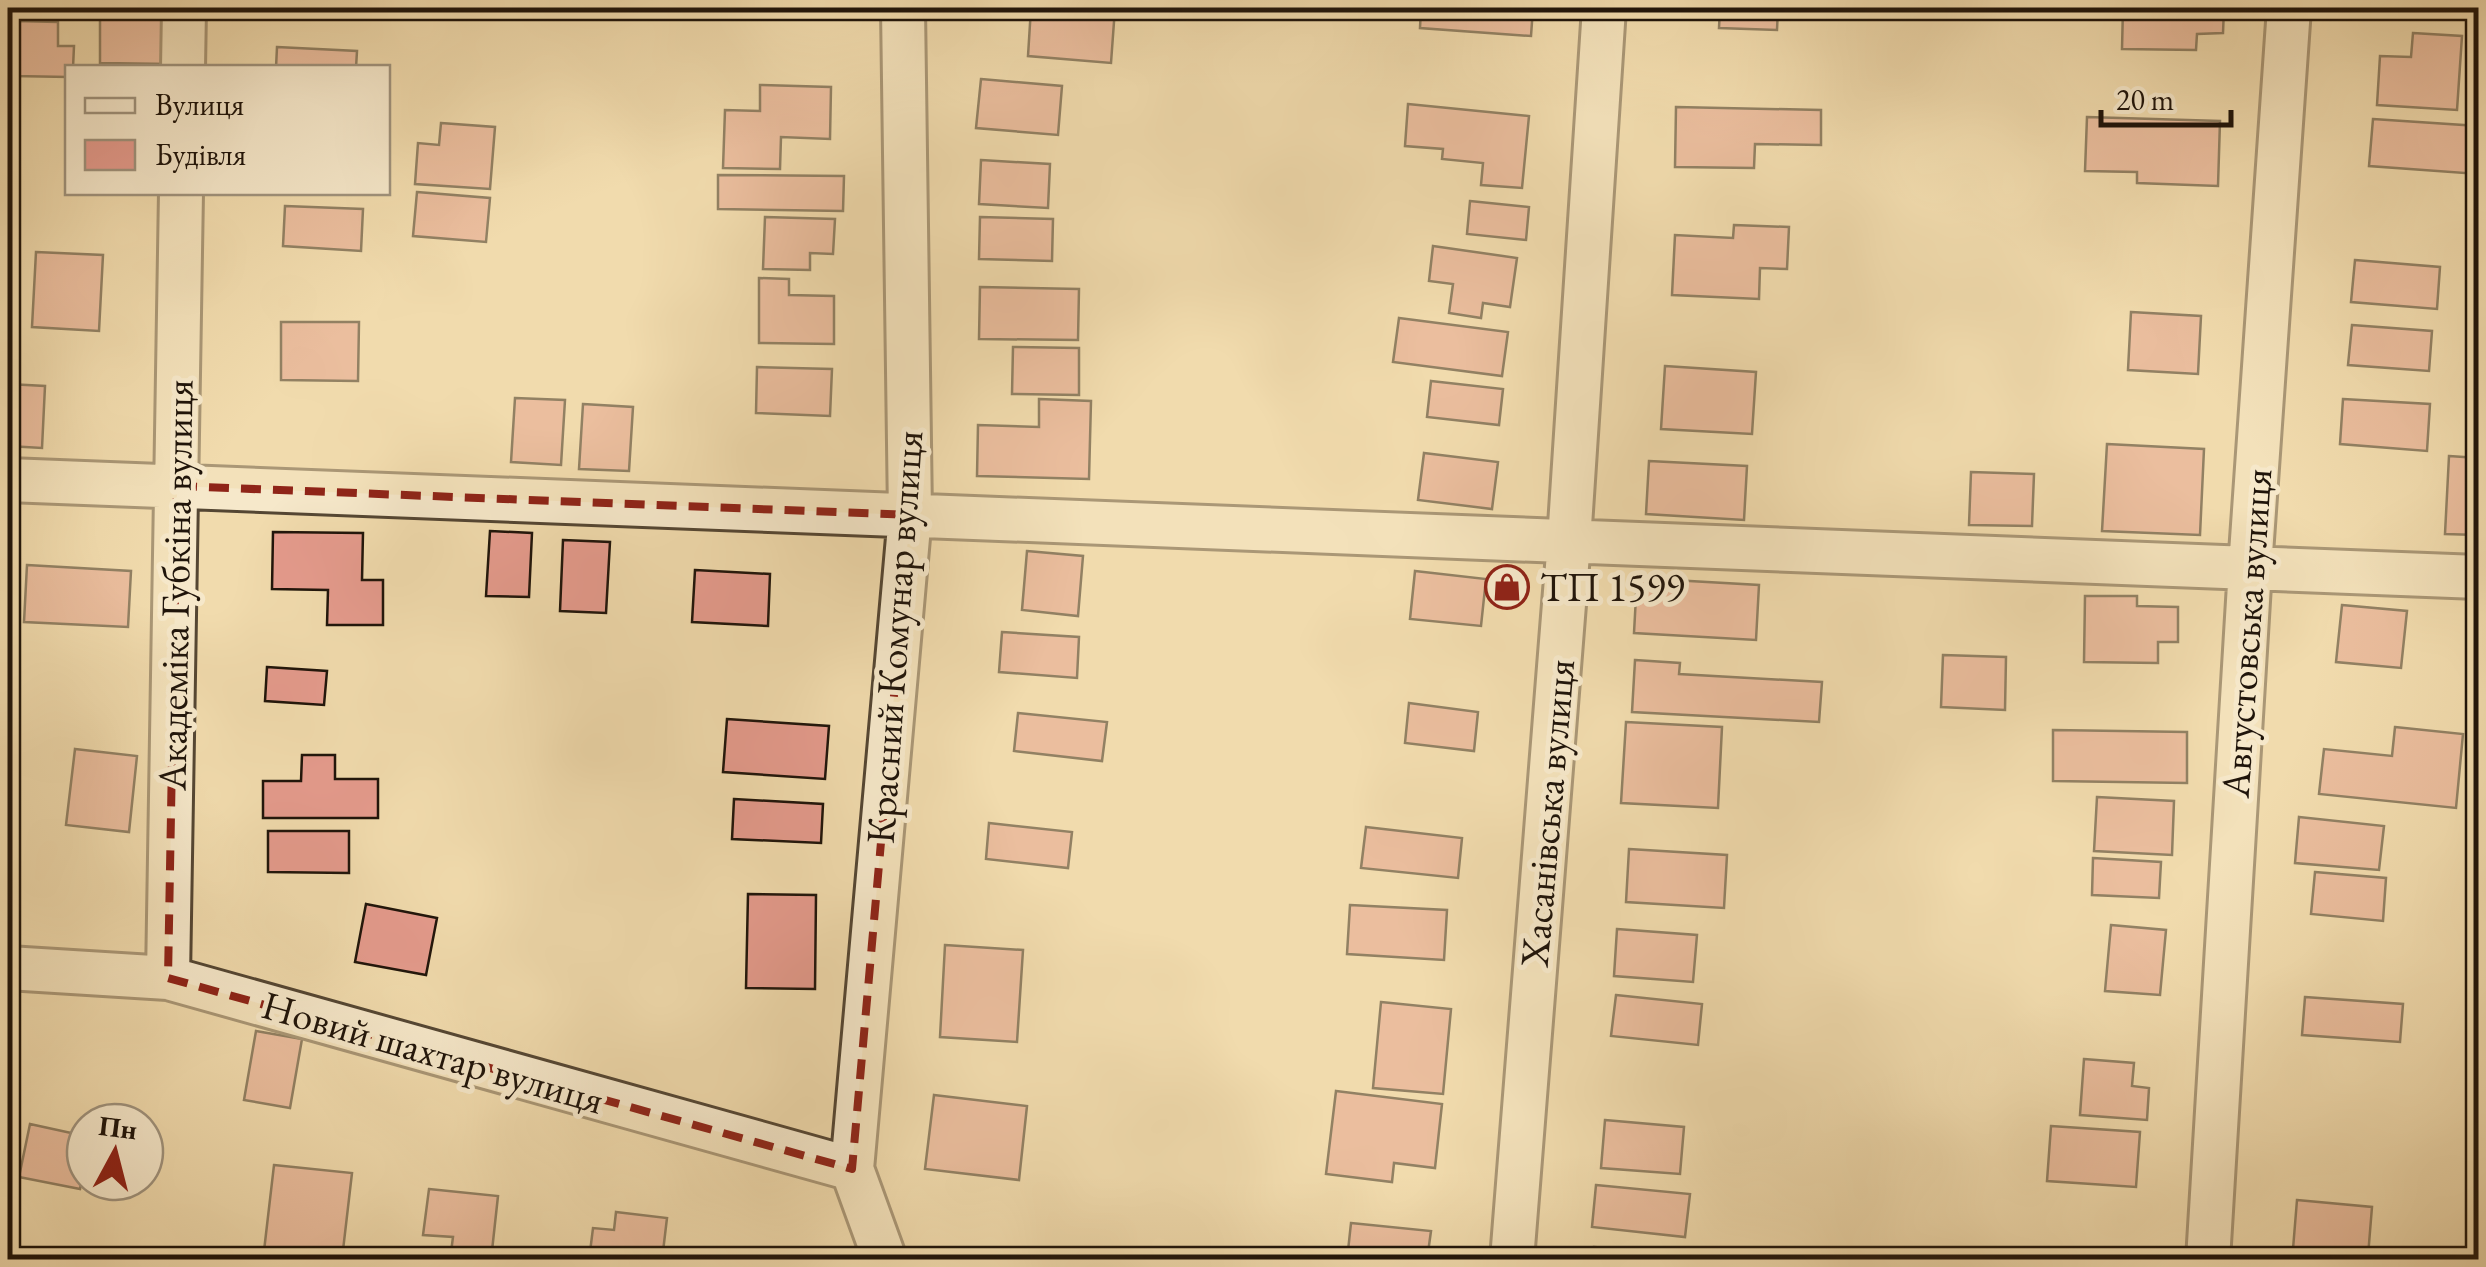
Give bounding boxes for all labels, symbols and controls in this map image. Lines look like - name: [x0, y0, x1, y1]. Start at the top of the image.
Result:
- legend: [65, 65, 390, 195]
- scale bar: [2101, 65, 2231, 127]
- text: 20 m: [2116, 80, 2174, 119]
- text: Вулиця: [155, 85, 244, 124]
- text: Будівля: [155, 135, 246, 174]
- street label: Академіка Губкіна вулиця: [145, 379, 205, 792]
- street label: Красний Комунар вулиця: [854, 429, 934, 845]
- street label: Августовська вулиця: [2208, 467, 2283, 800]
- place label: ТП 1599: [1540, 561, 1685, 613]
- shop icon: ТП 1599: [1484, 564, 1530, 610]
- street label: Хасанівська вулиця: [1508, 657, 1586, 970]
- street label: Новий шахтар вулиця: [256, 978, 610, 1126]
- north arrow: [65, 1102, 165, 1202]
- text: Пн: [97, 1107, 139, 1147]

